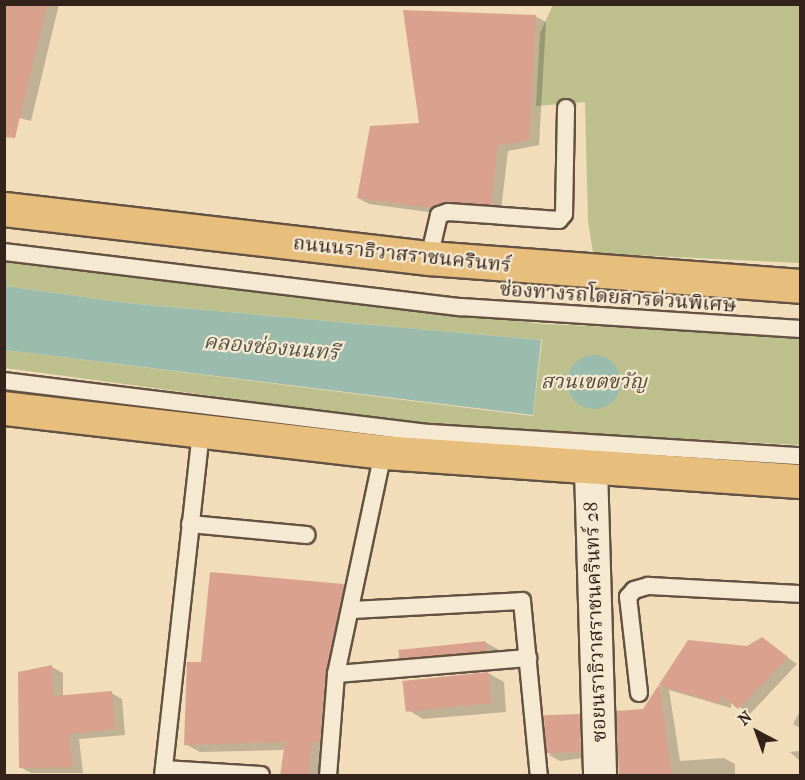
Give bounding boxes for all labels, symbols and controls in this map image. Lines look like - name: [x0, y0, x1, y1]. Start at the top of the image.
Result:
- street label: ถนนนราธิวาสราชนครินทร์: [292, 231, 512, 277]
- street label: ช่องทางรถโดยสารด่วนพิเศษ: [499, 277, 737, 317]
- water label: คลองช่องนนทรี: [202, 329, 340, 365]
- park label: สวนเขตขวัญ: [541, 369, 647, 393]
- street label: ซอยนราธิวาสราชนครินทร์ 28: [579, 501, 611, 743]
- north arrow: [727, 702, 787, 762]
- text: N: [734, 707, 756, 729]

